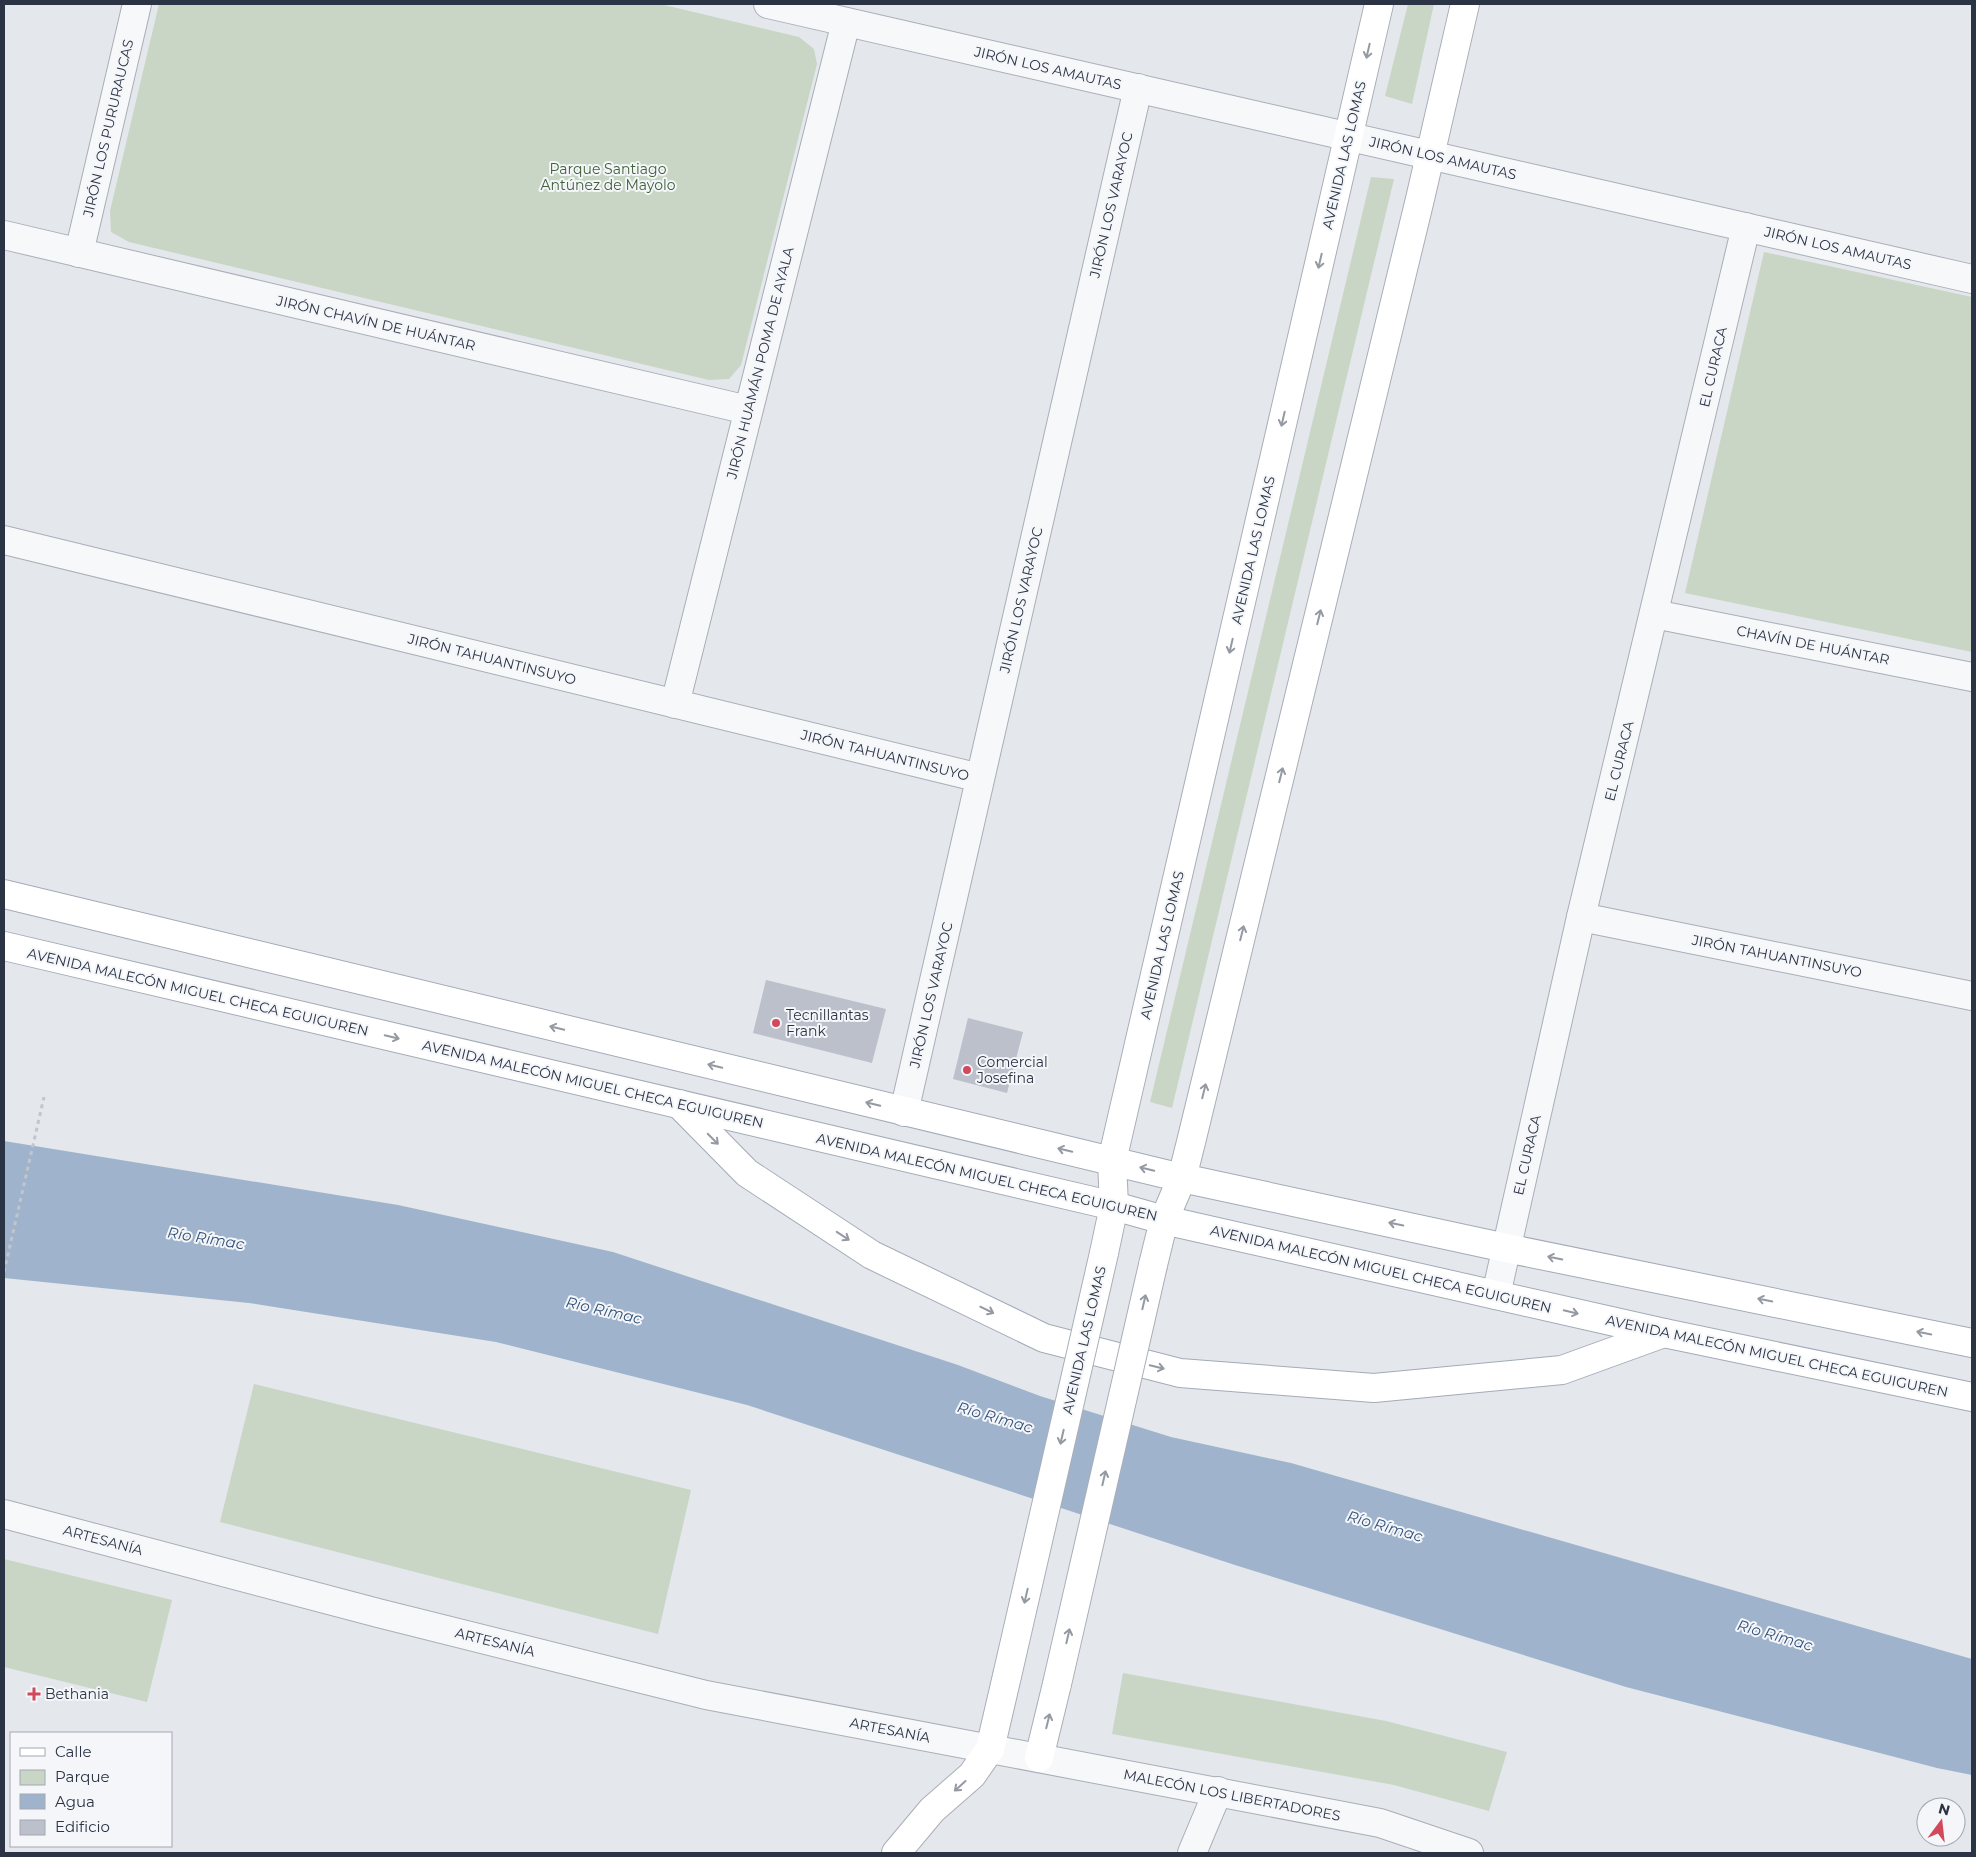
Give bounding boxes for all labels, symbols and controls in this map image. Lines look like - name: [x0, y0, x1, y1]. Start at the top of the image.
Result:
- street label: JIRÓN LOS PURURAUCAS: [79, 37, 137, 220]
- street label: JIRÓN LOS AMAUTAS: [972, 42, 1123, 94]
- one-way arrow: [1363, 43, 1372, 59]
- street label: AVENIDA LAS LOMAS: [1318, 79, 1370, 231]
- street label: JIRÓN LOS VARAYOC: [1085, 130, 1137, 281]
- street label: JIRÓN LOS AMAUTAS: [1367, 132, 1518, 184]
- park label: Parque Santiago Antúnez de Mayolo: [541, 160, 676, 194]
- street label: JIRÓN LOS AMAUTAS: [1762, 222, 1913, 274]
- street label: JIRÓN HUAMÁN POMA DE AYALA: [722, 244, 798, 482]
- one-way arrow: [1315, 252, 1324, 268]
- street label: JIRÓN CHAVÍN DE HUÁNTAR: [274, 291, 477, 355]
- street label: EL CURACA: [1695, 324, 1731, 409]
- one-way arrow: [1278, 411, 1287, 427]
- street label: AVENIDA LAS LOMAS: [1227, 474, 1279, 626]
- street label: JIRÓN LOS VARAYOC: [995, 525, 1047, 676]
- one-way arrow: [1315, 609, 1324, 625]
- street label: CHAVÍN DE HUÁNTAR: [1735, 621, 1891, 669]
- street label: JIRÓN TAHUANTINSUYO: [405, 629, 578, 689]
- one-way arrow: [1226, 637, 1235, 653]
- street label: EL CURACA: [1600, 718, 1638, 803]
- street label: JIRÓN TAHUANTINSUYO: [798, 725, 971, 785]
- one-way arrow: [1276, 767, 1286, 783]
- street label: AVENIDA LAS LOMAS: [1136, 869, 1188, 1021]
- street label: JIRÓN LOS VARAYOC: [905, 920, 957, 1071]
- one-way arrow: [1238, 925, 1247, 941]
- street label: JIRÓN TAHUANTINSUYO: [1689, 930, 1864, 981]
- street label: AVENIDA MALECÓN MIGUEL CHECA EGUIGUREN: [26, 944, 370, 1040]
- place label: Tecnillantas Frank: [786, 1006, 869, 1040]
- marker: Tecnillantas Frank: [770, 1017, 782, 1029]
- one-way arrow: [549, 1023, 565, 1032]
- one-way arrow: [384, 1033, 400, 1042]
- street label: AVENIDA MALECÓN MIGUEL CHECA EGUIGUREN: [421, 1036, 765, 1132]
- place label: Comercial Josefina: [976, 1053, 1048, 1087]
- one-way arrow: [707, 1061, 723, 1070]
- marker: Comercial Josefina: [961, 1064, 973, 1076]
- one-way arrow: [1200, 1083, 1209, 1099]
- one-way arrow: [865, 1099, 881, 1108]
- street label: EL CURACA: [1509, 1112, 1545, 1197]
- street label: AVENIDA MALECÓN MIGUEL CHECA EGUIGUREN: [815, 1129, 1159, 1225]
- one-way arrow: [707, 1132, 719, 1145]
- one-way arrow: [1057, 1145, 1073, 1154]
- one-way arrow: [1140, 1164, 1156, 1174]
- one-way arrow: [1388, 1219, 1404, 1228]
- street label: AVENIDA MALECÓN MIGUEL CHECA EGUIGUREN: [1209, 1221, 1553, 1317]
- water label: Río Rímac: [166, 1223, 246, 1254]
- one-way arrow: [835, 1231, 849, 1241]
- one-way arrow: [1547, 1252, 1563, 1262]
- street label: AVENIDA LAS LOMAS: [1058, 1264, 1110, 1416]
- water label: Río Rímac: [564, 1292, 644, 1328]
- one-way arrow: [1140, 1295, 1149, 1311]
- one-way arrow: [1758, 1295, 1774, 1305]
- one-way arrow: [979, 1306, 994, 1316]
- one-way arrow: [1562, 1308, 1578, 1317]
- street label: AVENIDA MALECÓN MIGUEL CHECA EGUIGUREN: [1604, 1311, 1950, 1401]
- one-way arrow: [1917, 1328, 1933, 1337]
- one-way arrow: [1148, 1363, 1164, 1372]
- water label: Río Rímac: [955, 1397, 1035, 1437]
- one-way arrow: [1057, 1429, 1066, 1445]
- one-way arrow: [1100, 1470, 1109, 1486]
- water label: Río Rímac: [1345, 1506, 1425, 1546]
- street label: ARTESANÍA: [61, 1521, 146, 1560]
- one-way arrow: [1021, 1587, 1030, 1603]
- water label: Río Rímac: [1735, 1615, 1815, 1655]
- street label: ARTESANÍA: [453, 1623, 538, 1661]
- one-way arrow: [1064, 1629, 1073, 1645]
- place label: Bethania: [45, 1685, 109, 1703]
- marker: Bethania: [27, 1687, 41, 1701]
- street label: ARTESANÍA: [848, 1713, 933, 1747]
- one-way arrow: [1044, 1713, 1053, 1729]
- legend: [10, 1732, 172, 1847]
- text: Calle: [55, 1742, 92, 1761]
- street label: MALECÓN LOS LIBERTADORES: [1122, 1765, 1342, 1825]
- text: Parque: [55, 1767, 110, 1786]
- one-way arrow: [953, 1780, 966, 1792]
- text: Agua: [55, 1792, 95, 1811]
- north arrow: [1916, 1797, 1966, 1847]
- text: N: [1937, 1799, 1952, 1820]
- text: Edificio: [55, 1817, 110, 1836]

